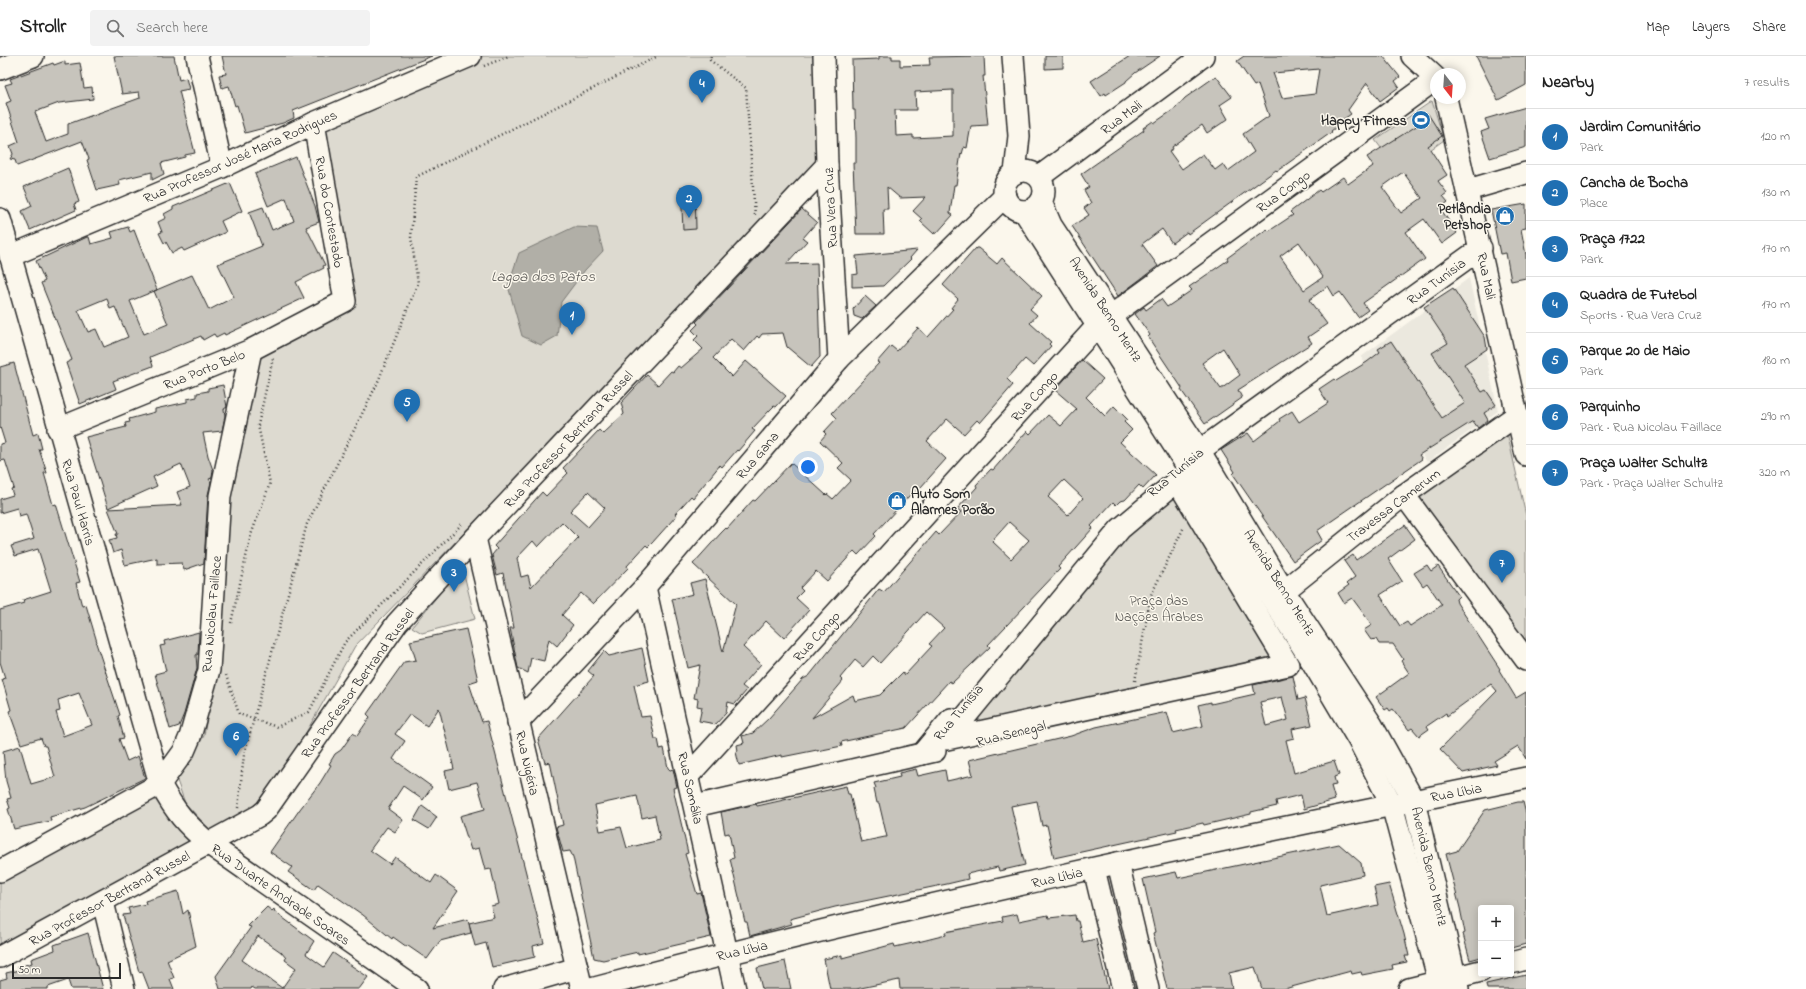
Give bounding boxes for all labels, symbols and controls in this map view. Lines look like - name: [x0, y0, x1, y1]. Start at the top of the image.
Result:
- search box: [90, 10, 370, 46]
- text: Strollr: [20, 14, 66, 41]
- icon: search: [104, 17, 126, 39]
- text: Search here: [136, 17, 208, 39]
- text: Map: [1646, 17, 1670, 38]
- text: Layers: [1692, 17, 1730, 38]
- text: Share: [1752, 17, 1786, 38]
- north arrow: [1430, 68, 1466, 104]
- pin: 4: [689, 70, 715, 103]
- text: Nearby: [1542, 70, 1594, 95]
- text: 7 results: [1744, 73, 1790, 92]
- street label: Rua Mali: [1097, 95, 1147, 141]
- street label: Rua Professor José Maria Rodrigues: [140, 105, 341, 211]
- sports icon: Happy Fitness: [1410, 109, 1432, 131]
- place label: Happy Fitness: [1321, 111, 1407, 134]
- text: Jardim Comunitário: [1580, 116, 1701, 138]
- text: 1: [1553, 127, 1557, 146]
- text: 120 m: [1760, 127, 1790, 146]
- text: Park: [1580, 138, 1604, 157]
- street label: Rua do Contestado: [308, 155, 349, 270]
- street label: Rua Congo: [1253, 165, 1316, 220]
- street label: Rua Vera Cruz: [819, 167, 844, 249]
- text: Cancha de Bocha: [1580, 172, 1688, 194]
- text: 2: [1552, 183, 1558, 202]
- text: 130 m: [1762, 183, 1790, 202]
- pin: 2: [676, 185, 702, 218]
- text: Place: [1580, 194, 1608, 213]
- place label: Petlândia Petshop: [1438, 199, 1491, 236]
- shop icon: Petlândia Petshop: [1494, 205, 1516, 227]
- text: Praça 1722: [1580, 228, 1645, 250]
- text: 3: [1552, 239, 1558, 258]
- text: 170 m: [1762, 239, 1790, 258]
- text: Park: [1580, 250, 1604, 269]
- street label: Rua Mali: [1470, 251, 1501, 302]
- street label: Avenida Benno Mentz: [1063, 253, 1147, 367]
- street label: Rua Tunísia: [1403, 254, 1471, 311]
- water label: Lagoa dos Patos: [491, 266, 595, 289]
- text: Quadra de Futebol: [1580, 284, 1697, 306]
- text: 4: [1552, 295, 1558, 314]
- text: 170 m: [1762, 295, 1790, 314]
- pin: 1: [559, 302, 585, 335]
- text: Sports · Rua Vera Cruz: [1580, 306, 1702, 325]
- text: Parque 20 de Maio: [1580, 340, 1690, 362]
- street label: Rua Porto Belo: [161, 344, 249, 396]
- text: 5: [1551, 351, 1559, 370]
- text: 180 m: [1762, 351, 1790, 370]
- text: Park: [1580, 362, 1604, 381]
- street label: Rua Professor Bertrand Russel: [500, 367, 639, 513]
- street label: Rua Congo: [1006, 367, 1064, 428]
- pin: 5: [394, 389, 420, 422]
- text: Parquinho: [1580, 396, 1640, 418]
- text: 6: [1552, 407, 1558, 426]
- text: 290 m: [1761, 407, 1790, 426]
- text: Park · Rua Nicolau Faillace: [1580, 418, 1722, 437]
- street label: Rua Gana: [732, 427, 785, 485]
- street label: Rua Tunísia: [1143, 443, 1209, 503]
- text: Praça Walter Schultz: [1580, 452, 1707, 474]
- street label: Rua Paul Harris: [55, 457, 100, 548]
- your location: [798, 457, 818, 477]
- text: 7: [1552, 463, 1558, 482]
- text: 320 m: [1759, 463, 1790, 482]
- street label: Travessa Camerum: [1343, 464, 1445, 549]
- text: Park · Praça Walter Schultz: [1580, 474, 1723, 493]
- place label: Auto Som Alarmes Porão: [911, 484, 995, 521]
- shop icon: Auto Som Alarmes Porão: [886, 490, 908, 512]
- street label: Avenida Benno Mentz: [1238, 526, 1320, 640]
- pin: 7: [1489, 550, 1515, 583]
- street label: Rua Nicolau Faillace: [197, 554, 228, 673]
- pin: 3: [441, 559, 467, 592]
- park label: Praça das Nações Árabes: [1115, 591, 1203, 628]
- street label: Rua Professor Bertrand Russel: [296, 604, 420, 763]
- street label: Rua Congo: [788, 607, 846, 668]
- street label: Rua Tunísia: [929, 680, 989, 746]
- street label: Rua Senegal: [974, 716, 1049, 754]
- pin: 6: [223, 723, 249, 756]
- street label: Rua Nigéria: [508, 729, 544, 798]
- street label: Rua Somália: [671, 750, 708, 826]
- street label: Rua Líbia: [1429, 778, 1484, 809]
- street label: Avenida Benno Mentz: [1405, 805, 1452, 928]
- street label: Rua Duarte Andrade Soares: [206, 839, 354, 951]
- street label: Rua Professor Bertrand Russel: [25, 846, 194, 952]
- street label: Rua Líbia: [1030, 862, 1085, 895]
- map controls: [1478, 905, 1514, 977]
- button: +: [1478, 905, 1514, 941]
- street label: Rua Líbia: [715, 935, 770, 968]
- button: −: [1478, 941, 1514, 977]
- scale bar: [12, 961, 121, 980]
- text: 50 m: [18, 962, 40, 978]

